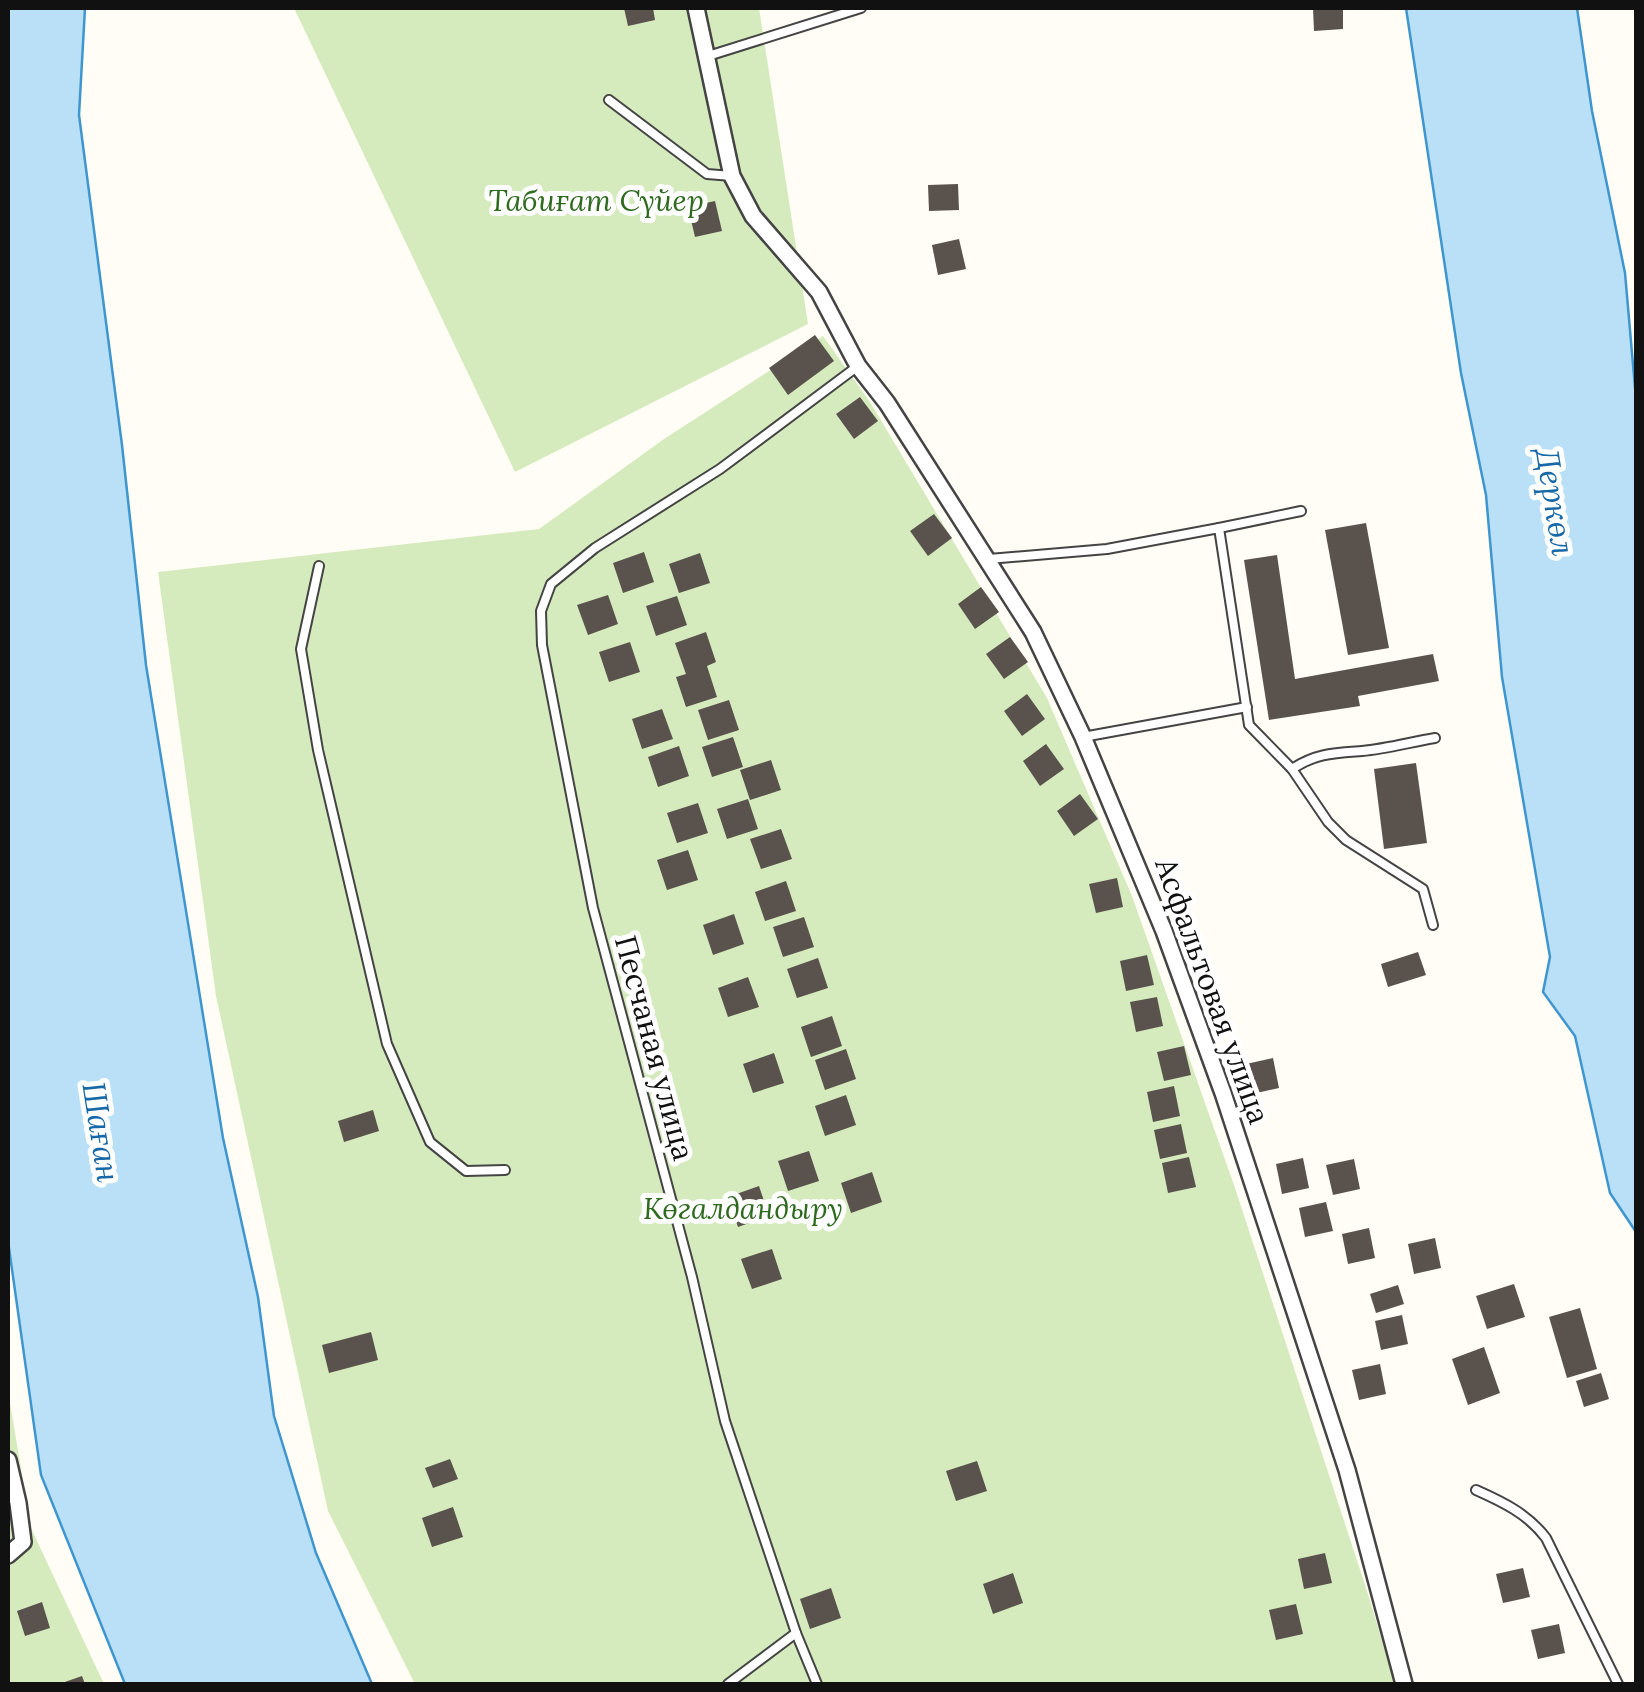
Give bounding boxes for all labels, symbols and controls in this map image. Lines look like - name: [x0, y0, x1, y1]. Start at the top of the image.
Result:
- park label: Табиғат Сүйер: [488, 181, 704, 219]
- water label: Деркөл: [1527, 444, 1584, 559]
- street label: Асфальтовая улица: [1146, 851, 1279, 1129]
- street label: Песчаная улица: [606, 931, 703, 1165]
- water label: Шаған: [73, 1079, 130, 1185]
- park label: Көгалдандыру: [643, 1189, 843, 1227]

